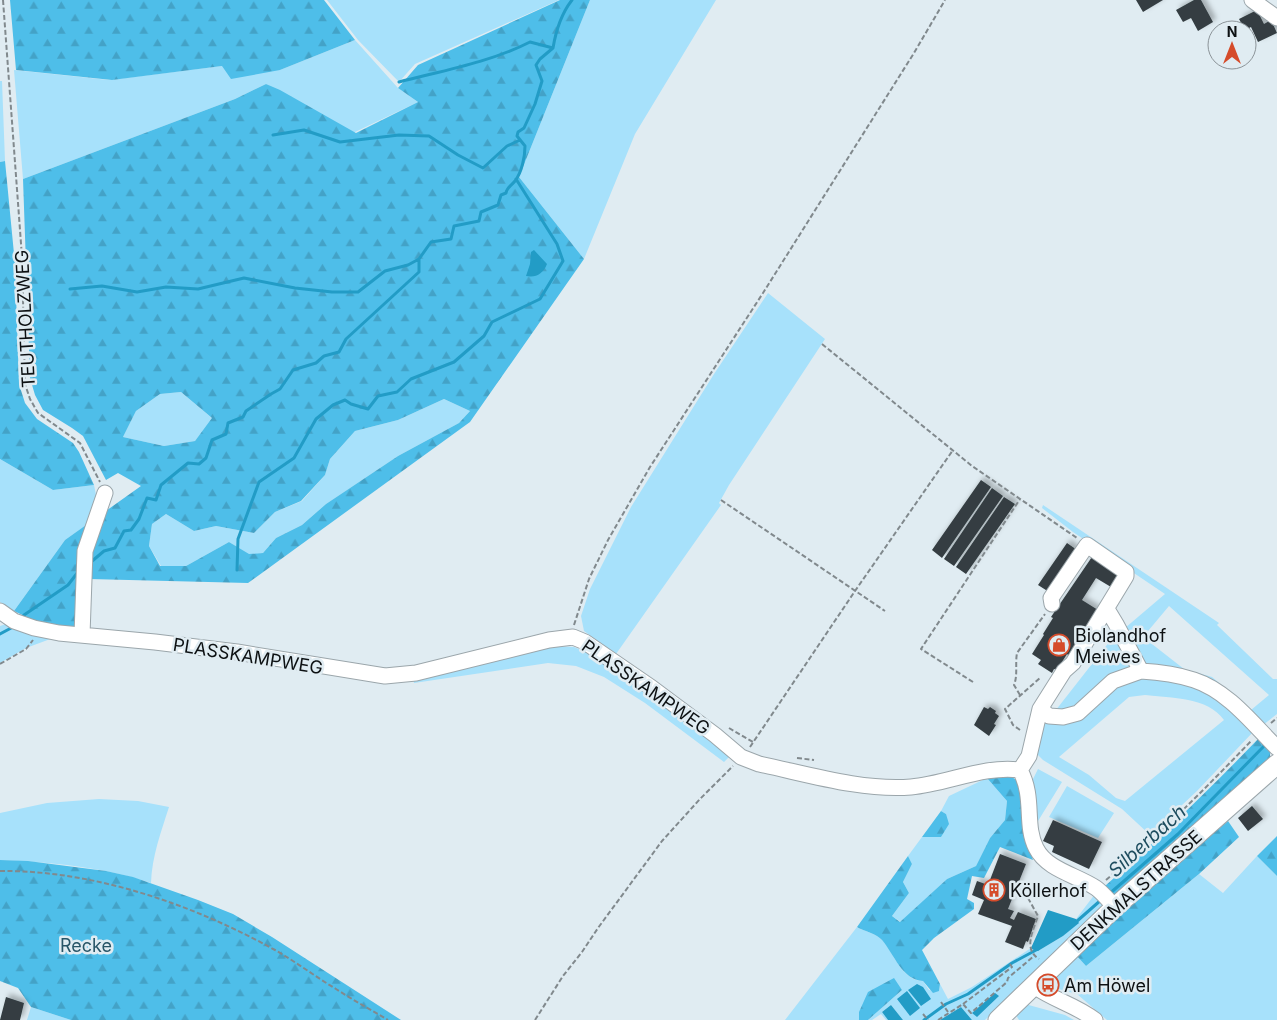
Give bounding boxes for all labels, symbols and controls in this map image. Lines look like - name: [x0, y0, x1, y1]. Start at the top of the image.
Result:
- north arrow: [1207, 20, 1257, 70]
- text: N: [1227, 23, 1237, 40]
- street label: TEUTHOLZWEG: [11, 250, 39, 388]
- place label: Biolandhof Meiwes: [1075, 625, 1166, 667]
- shop icon: Biolandhof Meiwes: [1047, 633, 1071, 657]
- street label: PLASSKAMPWEG: [172, 634, 324, 678]
- street label: PLASSKAMPWEG: [578, 635, 714, 739]
- water label: Silberbach: [1103, 800, 1191, 882]
- street label: DENKMALSTRASSE: [1066, 826, 1206, 954]
- building icon: Köllerhof: [982, 878, 1006, 902]
- place label: Köllerhof: [1010, 880, 1087, 901]
- park label: Recke: [60, 935, 112, 956]
- bus stop icon: Am Höwel: [1036, 973, 1060, 997]
- place label: Am Höwel: [1064, 975, 1150, 996]

